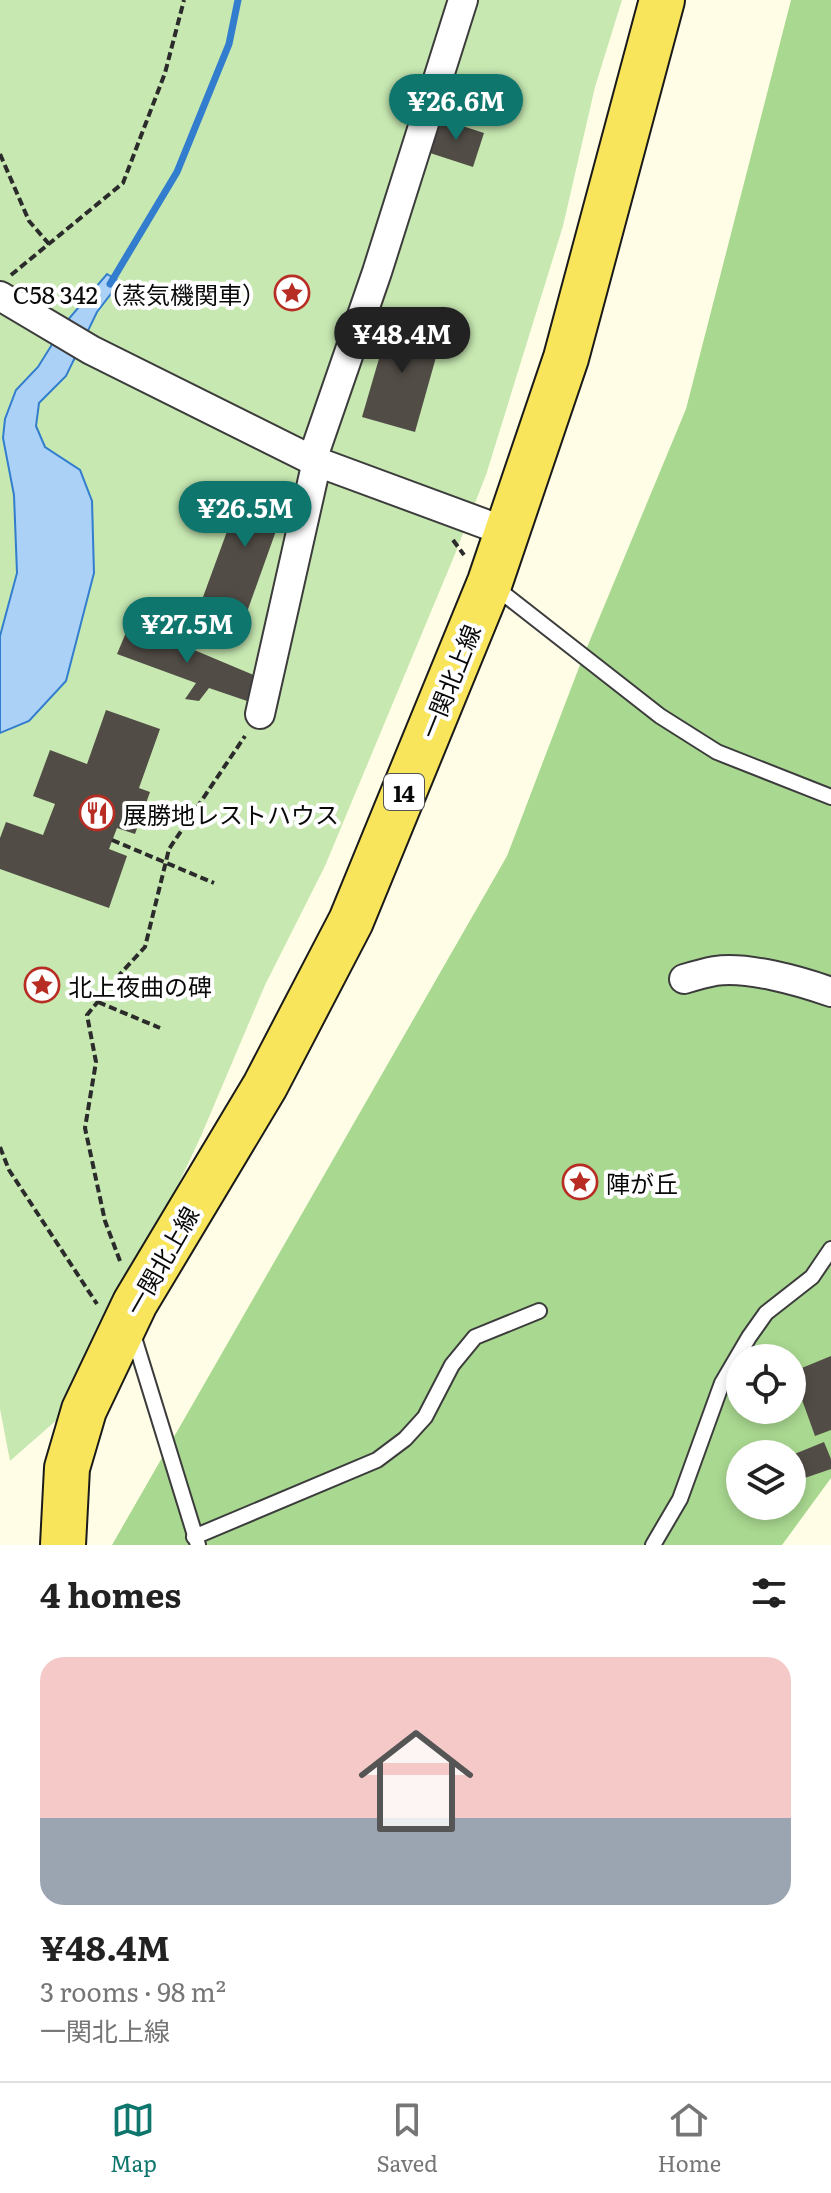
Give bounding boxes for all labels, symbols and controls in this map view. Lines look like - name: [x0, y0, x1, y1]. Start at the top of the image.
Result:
- pin: ¥26.6M: [391, 74, 521, 142]
- text: ¥26.6M: [407, 80, 505, 119]
- place icon: C58 342（蒸気機関車）: [273, 274, 311, 312]
- place label: C58 342（蒸気機関車）: [13, 276, 266, 311]
- pin: ¥48.4M: [337, 307, 467, 375]
- text: ¥48.4M: [352, 313, 452, 352]
- pin: ¥26.5M: [180, 481, 310, 549]
- text: ¥26.5M: [197, 487, 293, 526]
- pin: ¥27.5M: [122, 597, 252, 665]
- text: ¥27.5M: [141, 603, 233, 642]
- street label: 一関北上線: [410, 619, 488, 743]
- road number: 14: [384, 774, 424, 810]
- restaurant icon: 展勝地レストハウス: [78, 794, 116, 832]
- place label: 展勝地レストハウス: [123, 796, 339, 831]
- place icon: 北上夜曲の碑: [23, 966, 61, 1004]
- place label: 北上夜曲の碑: [68, 968, 212, 1003]
- place icon: 陣が丘: [561, 1163, 599, 1201]
- place label: 陣が丘: [606, 1165, 678, 1200]
- street label: 一関北上線: [116, 1199, 206, 1321]
- map controls: [726, 1344, 806, 1520]
- button: locate: [726, 1344, 806, 1424]
- button: layers: [726, 1440, 806, 1520]
- text: 4 homes: [40, 1568, 181, 1618]
- icon: filters: [747, 1571, 791, 1615]
- icon: home: [344, 1709, 488, 1853]
- text: ¥48.4M: [40, 1921, 170, 1971]
- text: 3 rooms · 98 m²: [40, 1971, 226, 2010]
- text: 一関北上線: [40, 2010, 170, 2049]
- tab: Map: [110, 2098, 157, 2179]
- tab: Saved: [376, 2098, 438, 2179]
- tab: Home: [658, 2098, 721, 2179]

